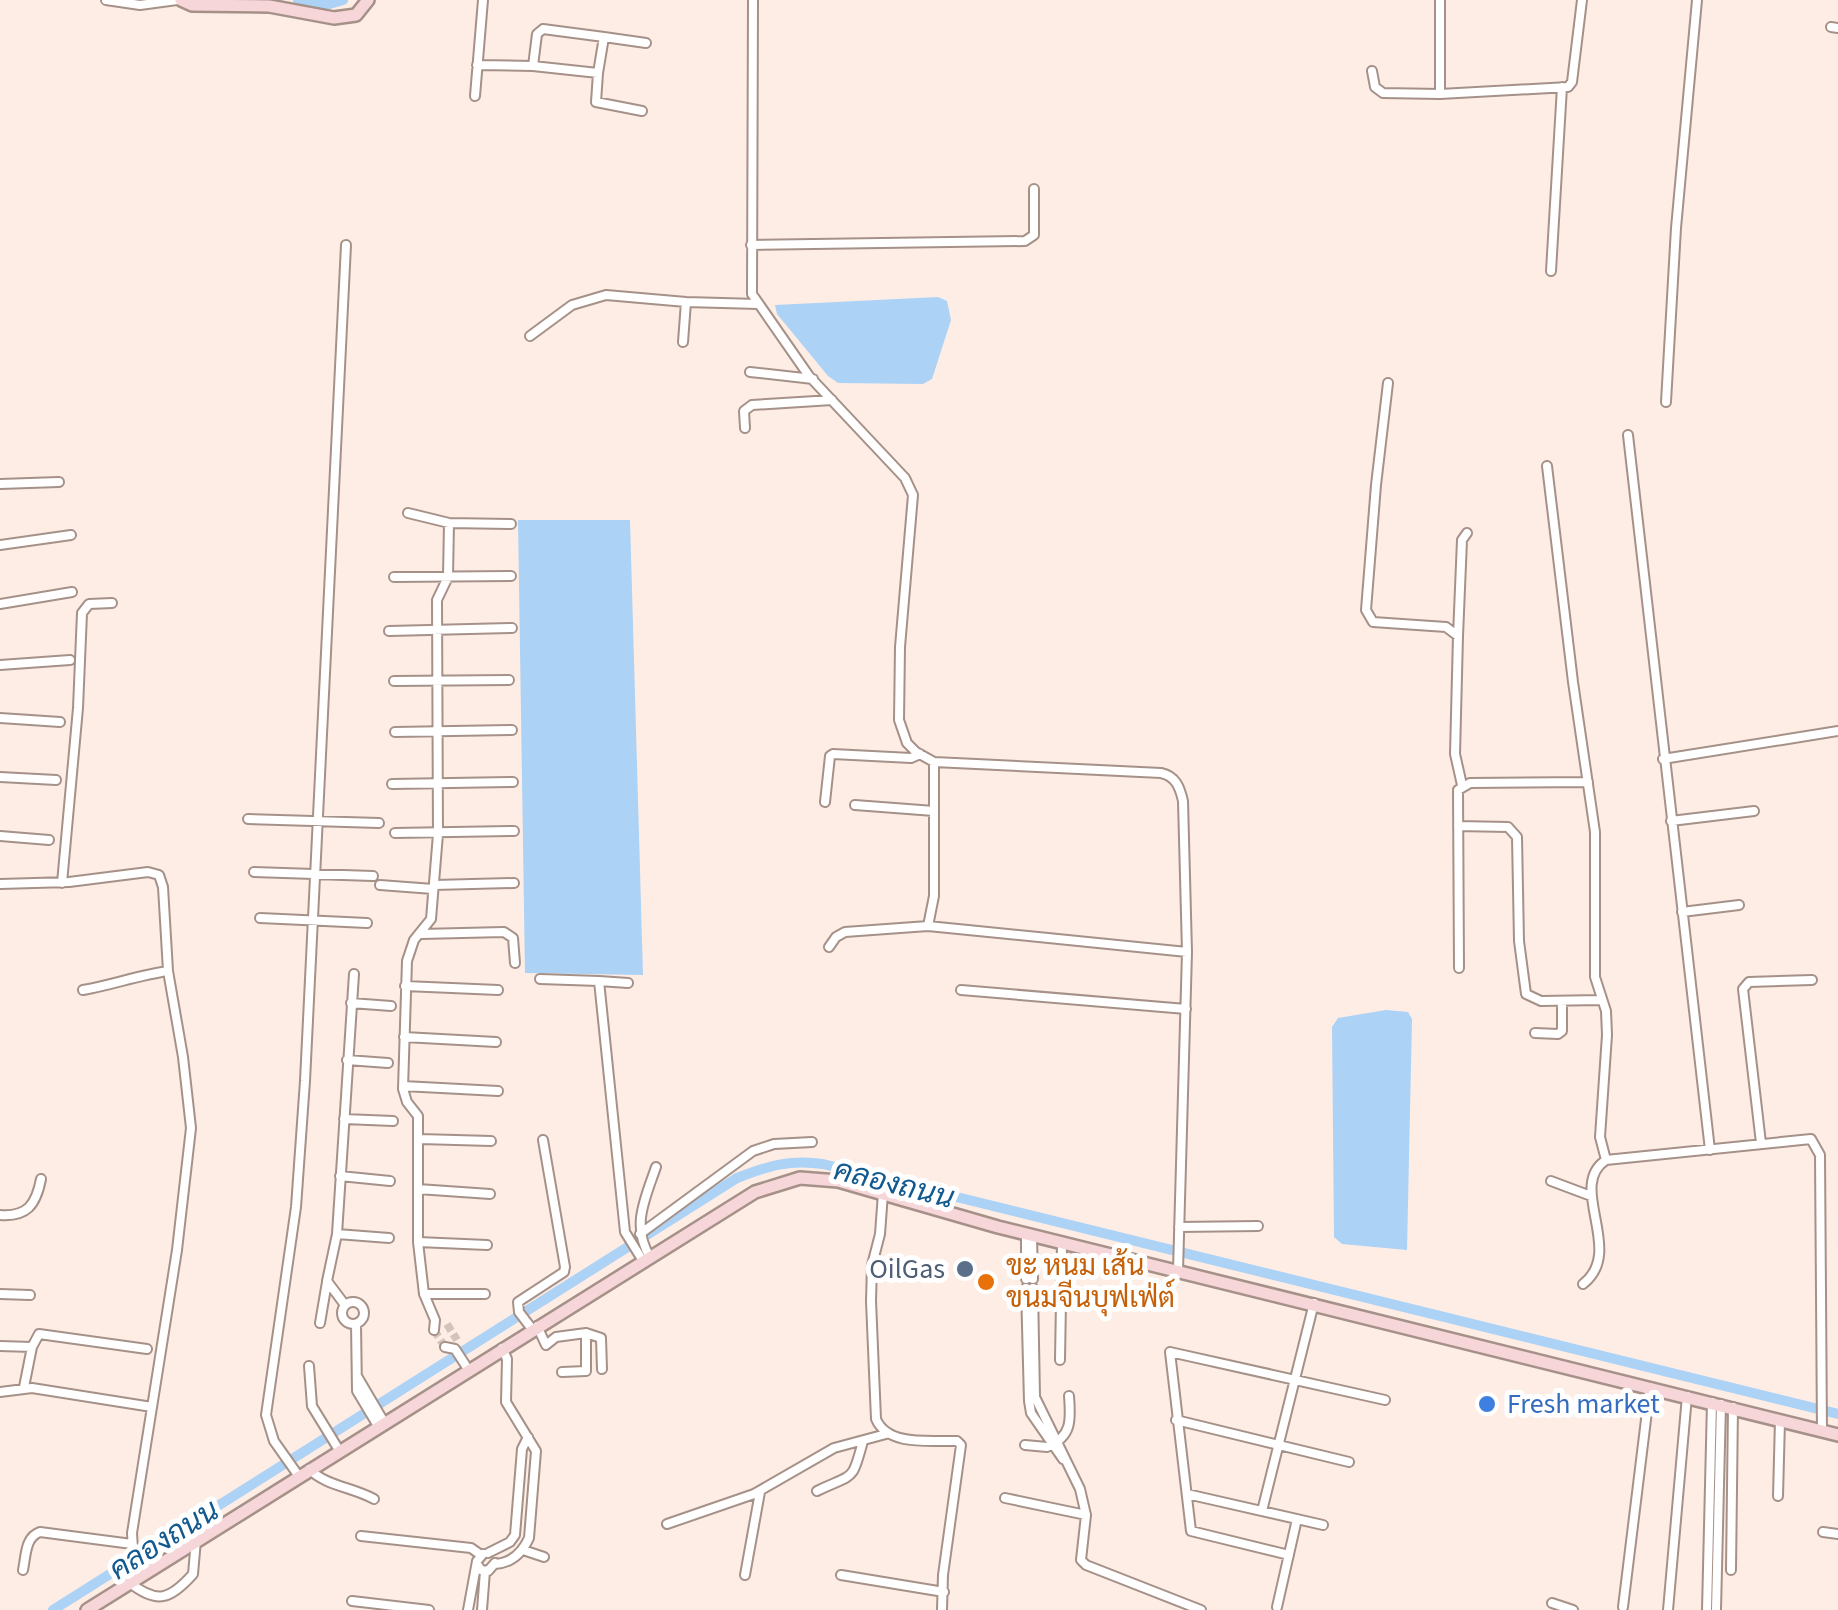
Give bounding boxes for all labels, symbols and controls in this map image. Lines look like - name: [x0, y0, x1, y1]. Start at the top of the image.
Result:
- water label: คลองถนน: [829, 1148, 959, 1220]
- place label: ขะ หนม เส้น ขนมจีนบุฟเฟ่ต์: [1006, 1246, 1175, 1318]
- place label: OilGas: [869, 1249, 945, 1289]
- marker: OilGas: [954, 1258, 976, 1280]
- marker: ขะ หนม เส้น ขนมจีนบุฟเฟ่ต์: [975, 1271, 997, 1293]
- place label: Fresh market: [1507, 1384, 1660, 1424]
- marker: Fresh market: [1476, 1393, 1498, 1415]
- water label: คลองถนน: [101, 1489, 227, 1591]

